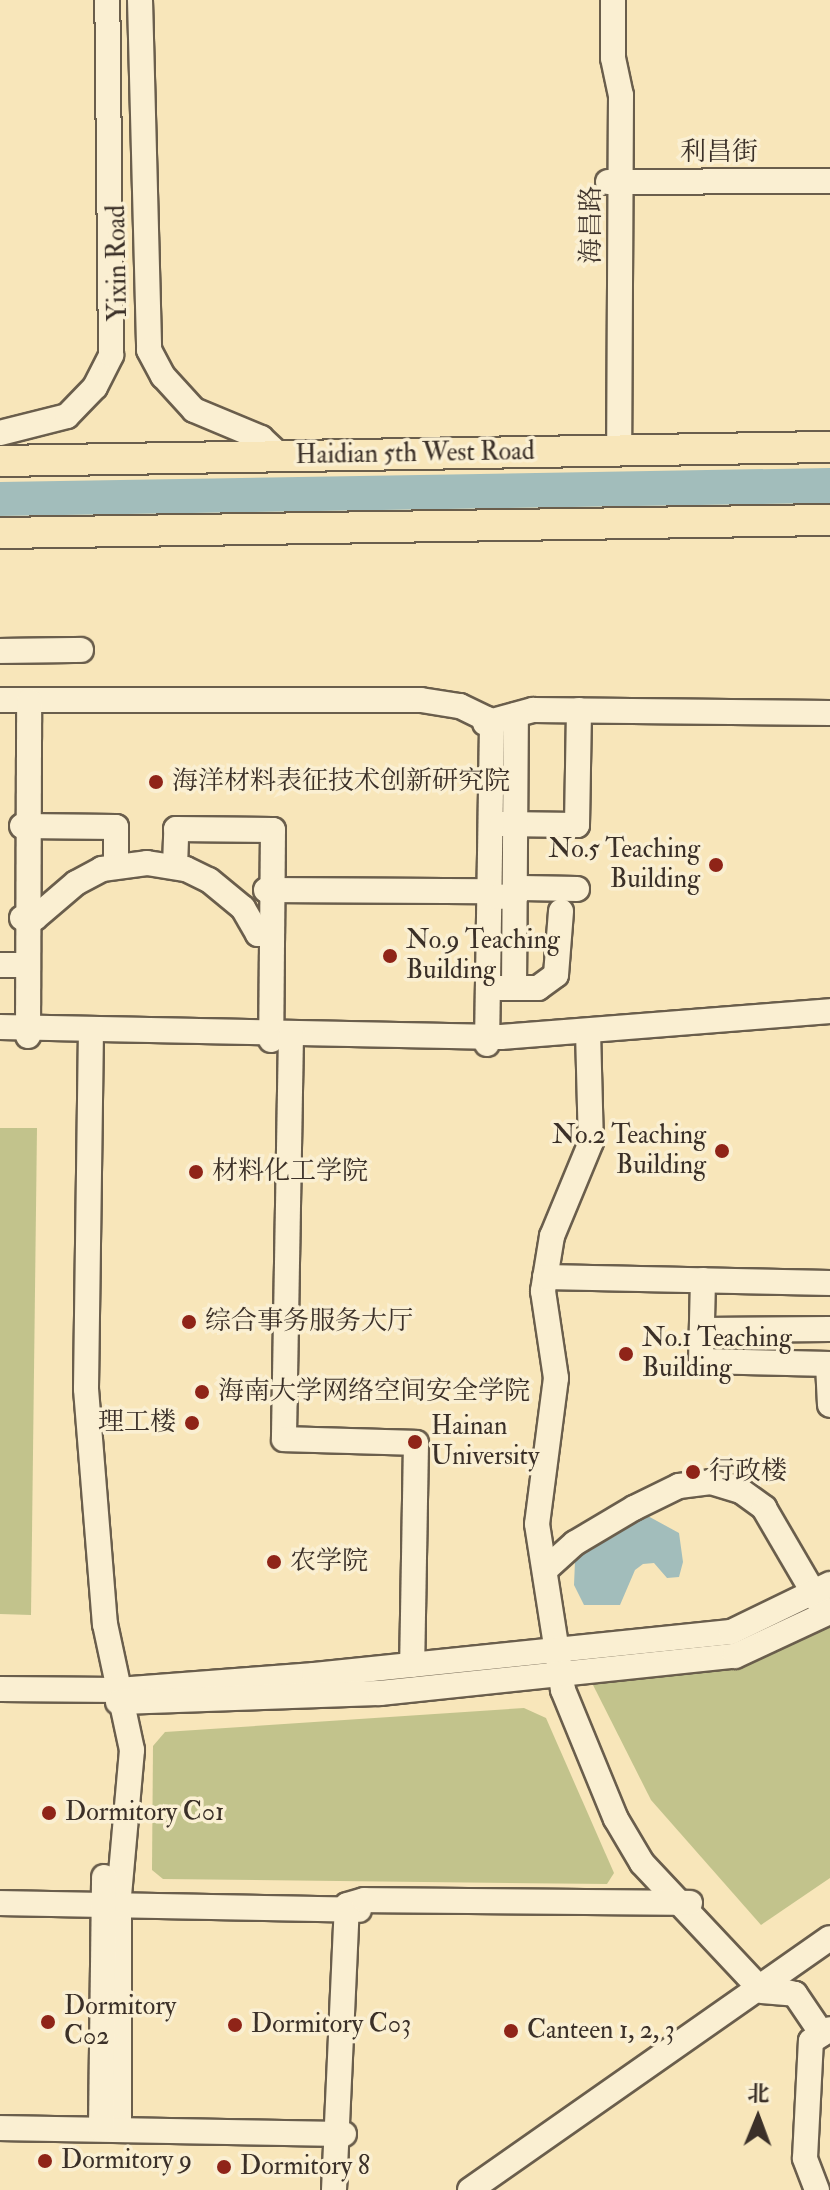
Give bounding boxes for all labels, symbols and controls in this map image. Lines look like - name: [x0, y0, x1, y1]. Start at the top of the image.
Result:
- street label: 利昌街: [680, 137, 758, 169]
- street label: 海昌路: [576, 186, 608, 264]
- street label: Yixin Road: [101, 205, 135, 321]
- street label: Haidian 5th West Road: [295, 436, 535, 472]
- place label: 海洋材料表征技术创新研究院: [172, 766, 510, 798]
- marker: 海洋材料表征技术创新研究院: [147, 773, 165, 791]
- place label: No.5 Teaching Building: [548, 834, 700, 896]
- marker: No.5 Teaching Building: [707, 856, 725, 874]
- place label: No.9 Teaching Building: [406, 925, 560, 986]
- marker: No.9 Teaching Building: [381, 947, 399, 965]
- place label: No.2 Teaching Building: [552, 1120, 706, 1182]
- marker: No.2 Teaching Building: [713, 1142, 731, 1160]
- place label: 材料化工学院: [212, 1156, 368, 1188]
- marker: 材料化工学院: [187, 1163, 205, 1181]
- place label: 综合事务服务大厅: [205, 1306, 413, 1338]
- marker: 综合事务服务大厅: [180, 1313, 198, 1331]
- place label: No.1 Teaching Building: [642, 1323, 792, 1384]
- marker: No.1 Teaching Building: [617, 1345, 635, 1363]
- place label: 海南大学网络空间安全学院: [218, 1376, 530, 1408]
- marker: 海南大学网络空间安全学院: [193, 1383, 211, 1401]
- place label: 理工楼: [98, 1407, 176, 1439]
- place label: Hainan University: [431, 1411, 539, 1472]
- marker: 理工楼: [183, 1414, 201, 1432]
- marker: Hainan University: [406, 1433, 424, 1451]
- place label: 行政楼: [709, 1456, 787, 1488]
- marker: 行政楼: [684, 1463, 702, 1481]
- place label: 农学院: [290, 1546, 368, 1578]
- marker: 农学院: [265, 1553, 283, 1571]
- place label: Dormitory C01: [65, 1797, 224, 1829]
- marker: Dormitory C01: [40, 1804, 58, 1822]
- place label: Dormitory C02: [64, 1991, 176, 2052]
- place label: Dormitory C03: [251, 2009, 411, 2041]
- marker: Dormitory C02: [39, 2013, 57, 2031]
- place label: Canteen 1, 2, 3: [527, 2015, 675, 2047]
- marker: Dormitory C03: [226, 2016, 244, 2034]
- marker: Canteen 1, 2, 3: [502, 2022, 520, 2040]
- north arrow: [718, 2078, 798, 2158]
- text: 北: [747, 2080, 770, 2108]
- place label: Dormitory 9: [61, 2145, 192, 2177]
- place label: Dormitory 8: [240, 2151, 370, 2183]
- marker: Dormitory 9: [36, 2152, 54, 2170]
- marker: Dormitory 8: [215, 2158, 233, 2176]

